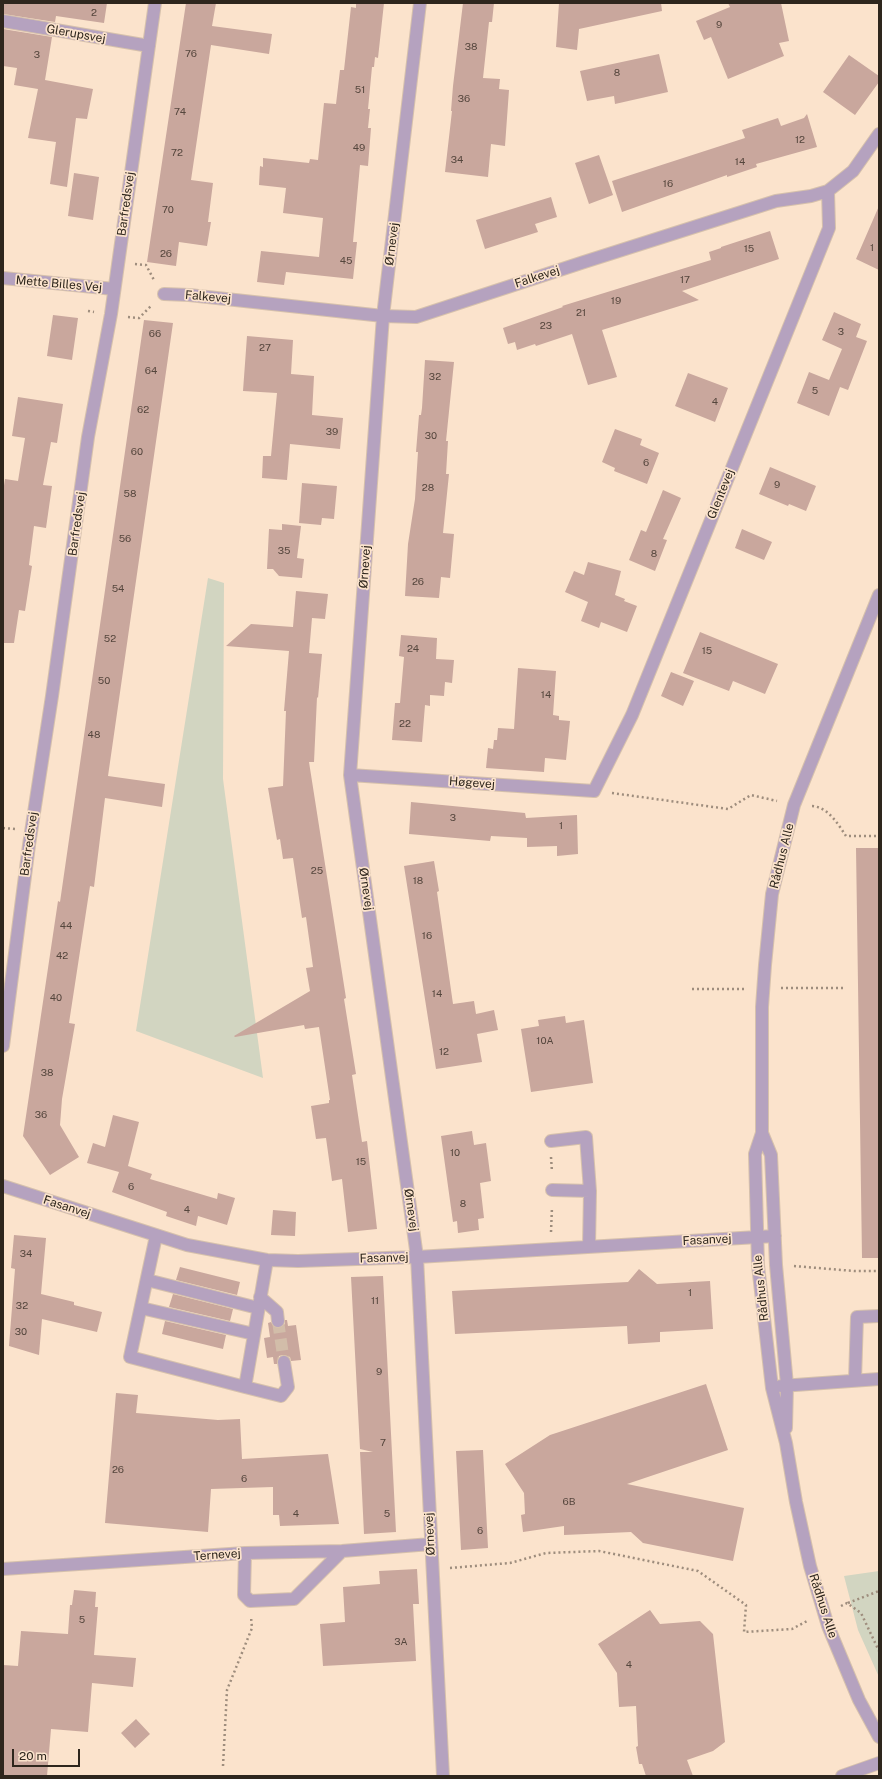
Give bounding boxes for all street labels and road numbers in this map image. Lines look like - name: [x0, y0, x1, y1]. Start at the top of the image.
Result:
- street label: Glerupsvej: [45, 22, 107, 46]
- street label: Barfredsvej: [114, 171, 138, 237]
- street label: Ørnevej: [382, 222, 402, 266]
- street label: Falkevej: [513, 263, 561, 291]
- street label: Mette Billes Vej: [15, 273, 103, 295]
- street label: Falkevej: [184, 288, 232, 306]
- street label: Glentevej: [704, 467, 738, 521]
- street label: Barfredsvej: [65, 491, 89, 557]
- street label: Ørnevej: [356, 545, 374, 589]
- street label: Høgevej: [449, 774, 495, 792]
- street label: Barfredsvej: [17, 811, 41, 877]
- street label: Rådhus Alle: [767, 822, 797, 890]
- street label: Ørnevej: [356, 867, 376, 911]
- street label: Ørnevej: [401, 1188, 421, 1232]
- street label: Fasanvej: [42, 1193, 92, 1221]
- street label: Fasanvej: [682, 1232, 732, 1248]
- street label: Fasanvej: [359, 1250, 409, 1266]
- street label: Rådhus Alle: [750, 1254, 772, 1322]
- street label: Ørnevej: [422, 1512, 438, 1556]
- street label: Ternevej: [193, 1546, 241, 1564]
- street label: Rådhus Alle: [806, 1572, 840, 1640]

